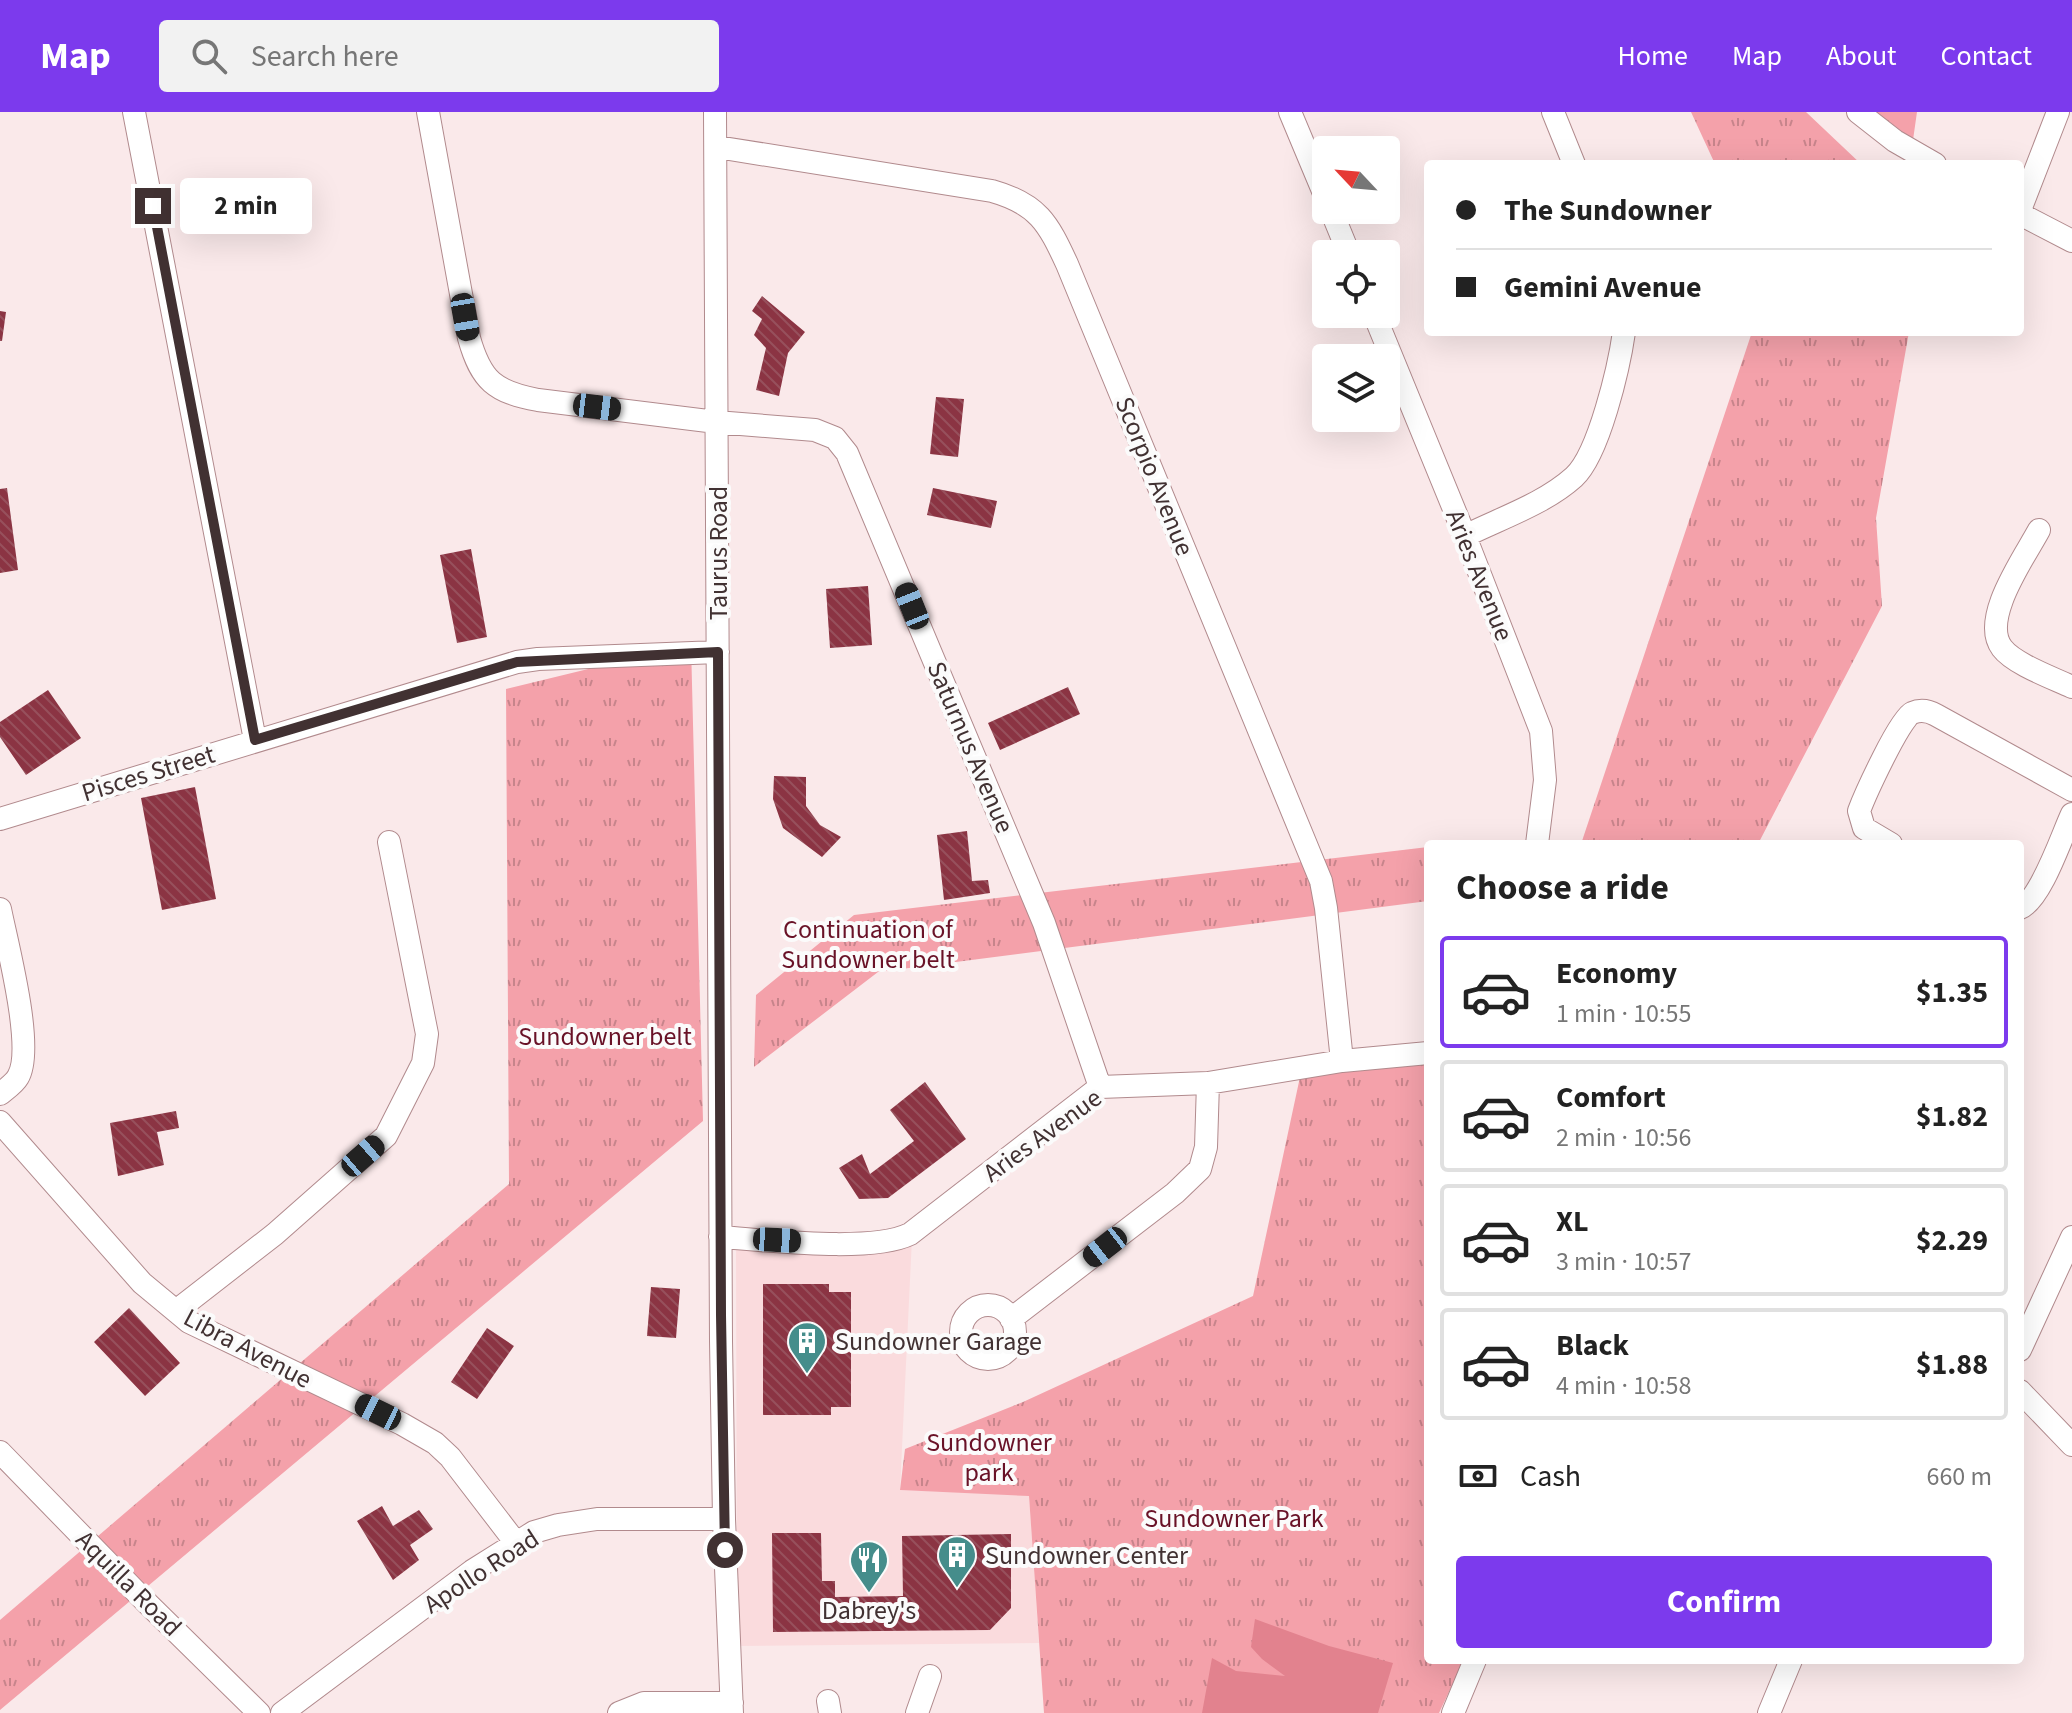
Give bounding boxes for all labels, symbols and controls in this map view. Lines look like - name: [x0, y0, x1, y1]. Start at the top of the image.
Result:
- search box: [159, 20, 719, 92]
- text: Map: [40, 29, 111, 83]
- icon: search: [187, 34, 231, 78]
- text: Search here: [251, 35, 399, 78]
- text: Home: [1617, 36, 1688, 76]
- text: Map: [1732, 36, 1782, 76]
- text: About: [1826, 36, 1897, 76]
- text: Contact: [1941, 36, 2032, 76]
- north arrow: [1312, 136, 1400, 224]
- map controls: [1312, 136, 1400, 432]
- callout: 2 min: [181, 178, 313, 234]
- text: 2 min: [214, 187, 278, 224]
- route end: [135, 188, 171, 224]
- text: The Sundowner: [1504, 189, 1712, 232]
- button: locate: [1312, 240, 1400, 328]
- text: Gemini Avenue: [1504, 266, 1702, 309]
- car: [449, 291, 481, 343]
- button: layers: [1312, 344, 1400, 432]
- street label: Scorpio Avenue: [1106, 391, 1203, 561]
- car: [572, 392, 622, 422]
- street label: Taurus Road: [700, 486, 737, 620]
- street label: Aries Avenue: [1436, 504, 1523, 646]
- car: [892, 579, 932, 633]
- street label: Saturnus Avenue: [918, 656, 1023, 839]
- street label: Pisces Street: [77, 736, 219, 811]
- text: Choose a ride: [1456, 862, 1669, 913]
- park label: Continuation of Sundowner belt: [781, 911, 955, 978]
- text: Economy: [1556, 952, 1677, 995]
- icon: car: [1460, 956, 1532, 1028]
- text: $1.35: [1916, 971, 1988, 1014]
- text: 1 min · 10:55: [1556, 995, 1691, 1032]
- park label: Sundowner belt: [518, 1018, 692, 1055]
- text: Comfort: [1556, 1076, 1666, 1119]
- street label: Aries Avenue: [975, 1080, 1109, 1191]
- icon: car: [1460, 1080, 1532, 1152]
- text: $1.82: [1916, 1095, 1988, 1138]
- text: 2 min · 10:56: [1556, 1119, 1691, 1156]
- car: [337, 1131, 389, 1181]
- text: XL: [1556, 1200, 1589, 1243]
- icon: car: [1460, 1204, 1532, 1276]
- text: $2.29: [1916, 1219, 1988, 1262]
- car: [1079, 1223, 1131, 1271]
- car: [752, 1227, 802, 1253]
- text: 3 min · 10:57: [1556, 1243, 1691, 1280]
- street label: Libra Avenue: [177, 1299, 318, 1398]
- building icon: Sundowner Garage: [786, 1320, 828, 1375]
- place label: Sundowner Garage: [835, 1323, 1042, 1360]
- text: Black: [1556, 1324, 1629, 1367]
- icon: car: [1460, 1328, 1532, 1400]
- text: $1.88: [1916, 1343, 1988, 1386]
- text: 4 min · 10:58: [1556, 1367, 1691, 1404]
- car: [351, 1391, 405, 1433]
- park label: Sundowner park: [926, 1424, 1053, 1491]
- icon: cash: [1456, 1454, 1500, 1498]
- text: Cash: [1520, 1455, 1581, 1498]
- text: 660 m: [1926, 1458, 1992, 1495]
- park label: Sundowner Park: [1144, 1500, 1324, 1537]
- street label: Apollo Road: [416, 1520, 546, 1623]
- street label: Aquilla Road: [67, 1522, 190, 1645]
- route start: [707, 1532, 743, 1568]
- building icon: Sundowner Center: [936, 1534, 978, 1589]
- place label: Sundowner Center: [985, 1537, 1189, 1574]
- restaurant icon: Dabrey's: [848, 1539, 890, 1594]
- button: Confirm: [1456, 1556, 1992, 1648]
- place label: Dabrey's: [822, 1592, 916, 1629]

